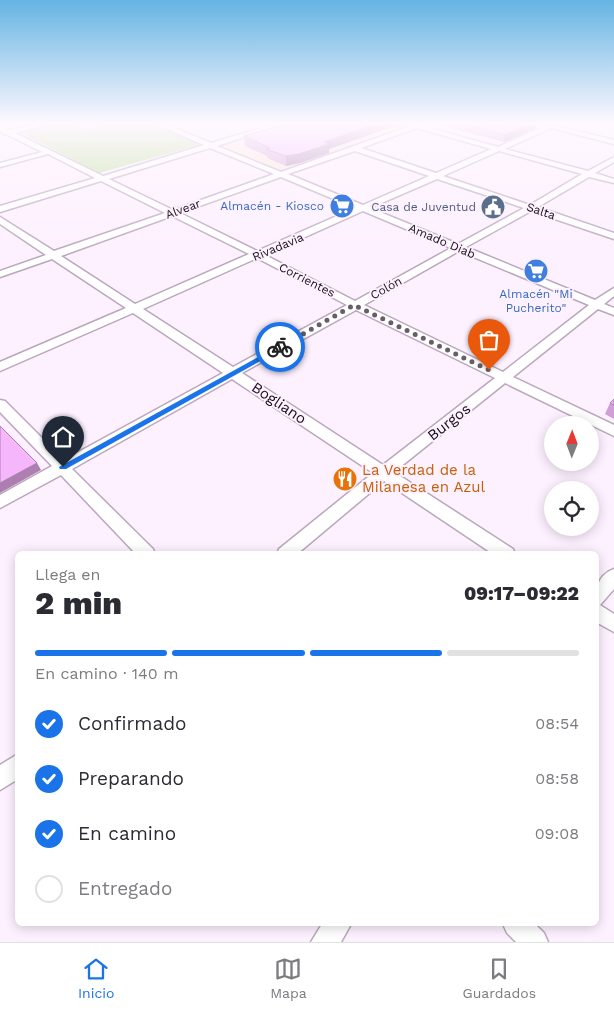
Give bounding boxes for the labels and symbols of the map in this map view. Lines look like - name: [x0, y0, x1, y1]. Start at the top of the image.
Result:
- supermarket icon: Almacén - Kiosco: [329, 193, 355, 219]
- public building icon: Casa de Juventud: [480, 194, 506, 220]
- street label: Alvear: [164, 196, 202, 222]
- place label: Almacén - Kiosco: [220, 199, 324, 213]
- place label: Casa de Juventud: [371, 200, 476, 214]
- street label: Salta: [525, 200, 557, 223]
- street label: Amado Diab: [407, 221, 477, 261]
- street label: Rivadavia: [250, 230, 306, 264]
- supermarket icon: Almacén "Mi Pucherito": [523, 258, 549, 284]
- street label: Corrientes: [277, 260, 337, 300]
- street label: Colón: [368, 274, 404, 302]
- place label: Almacén "Mi Pucherito": [499, 287, 573, 315]
- pin: [468, 319, 510, 370]
- courier: [255, 322, 305, 372]
- street label: Bogliano: [248, 378, 310, 428]
- street label: Burgos: [424, 400, 474, 444]
- pin: [42, 416, 84, 467]
- north arrow: [544, 416, 599, 471]
- place label: La Verdad de la Milanesa en Azul: [362, 461, 486, 496]
- restaurant icon: La Verdad de la Milanesa en Azul: [332, 466, 358, 492]

